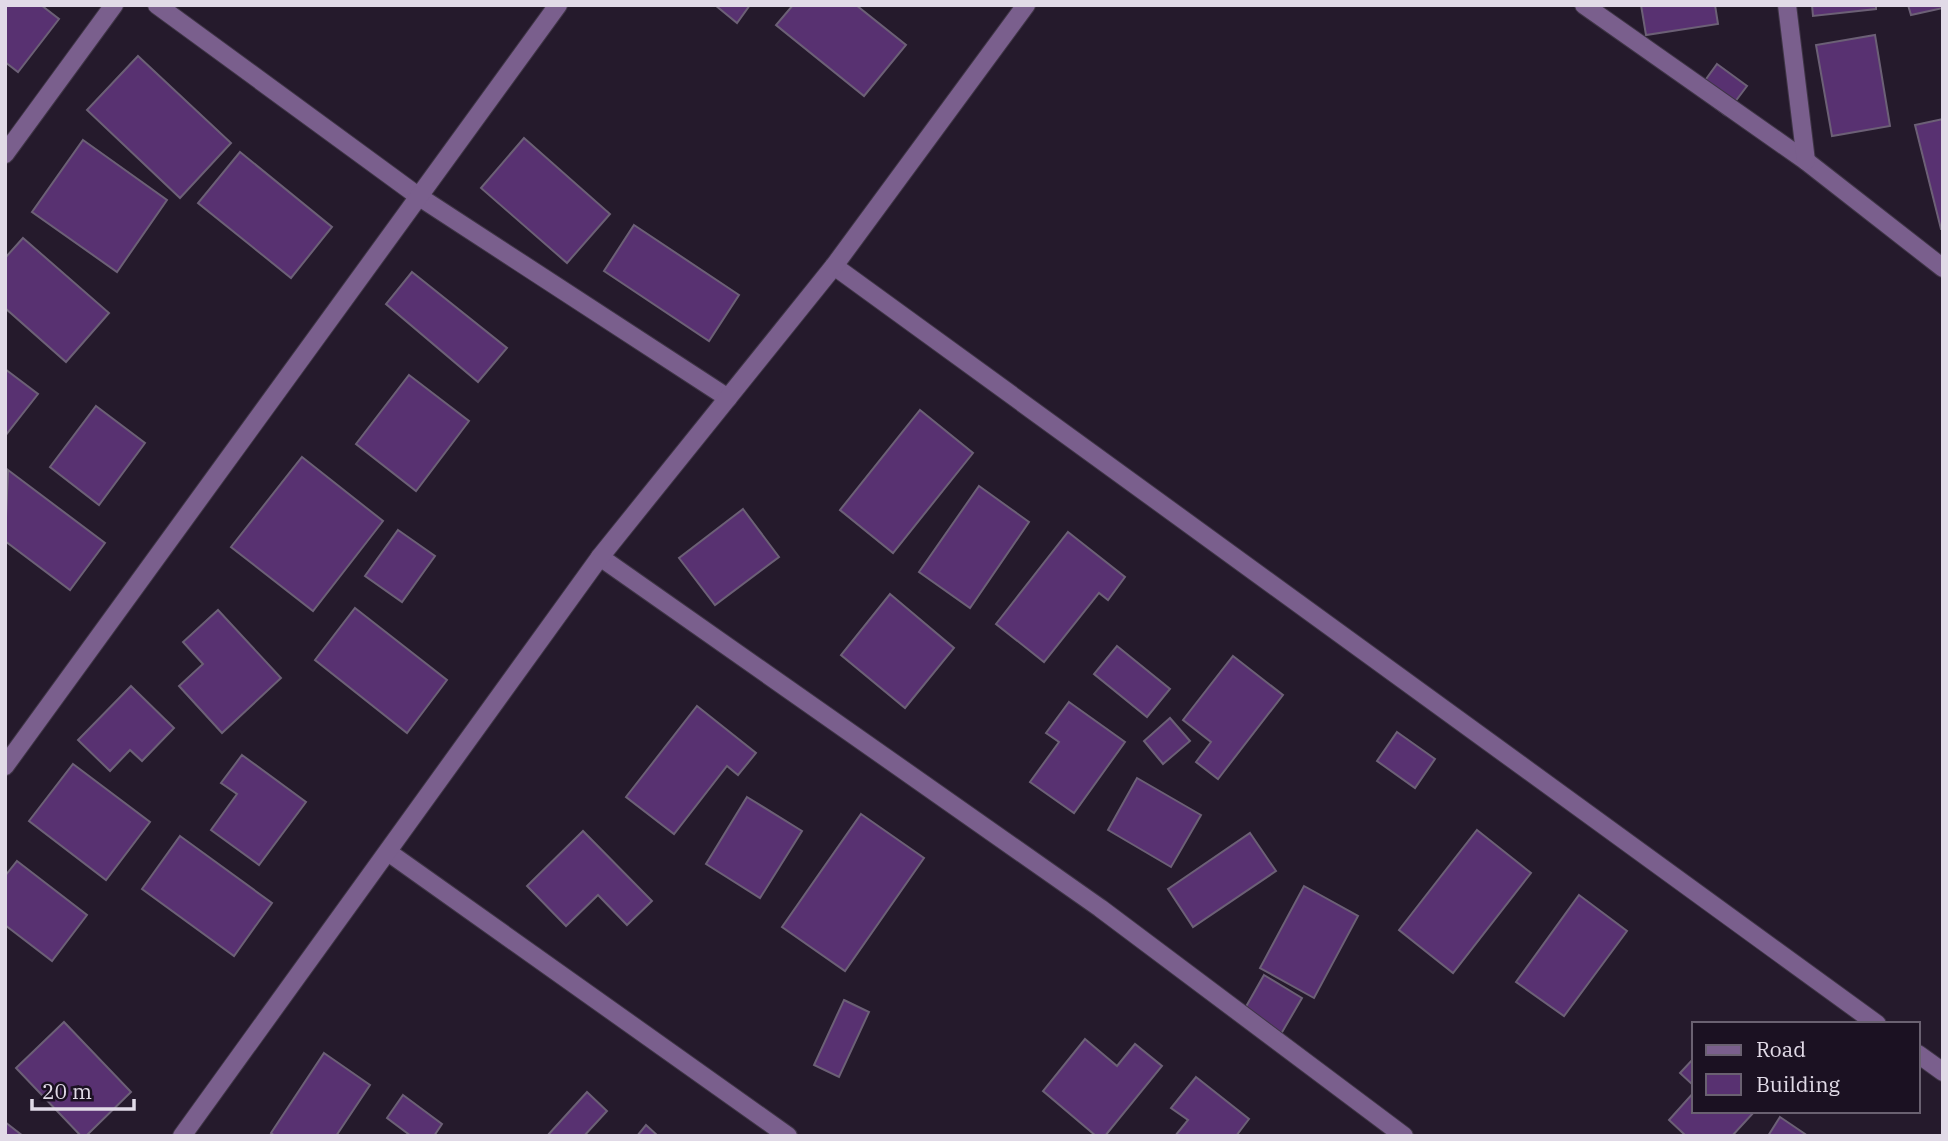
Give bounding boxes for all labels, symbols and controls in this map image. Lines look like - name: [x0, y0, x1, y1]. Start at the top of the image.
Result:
- legend: [1692, 1022, 1920, 1113]
- text: Road: [1756, 1035, 1806, 1063]
- scale bar: [32, 1068, 133, 1112]
- text: Building: [1756, 1070, 1841, 1098]
- text: 20 m: [42, 1077, 92, 1105]

